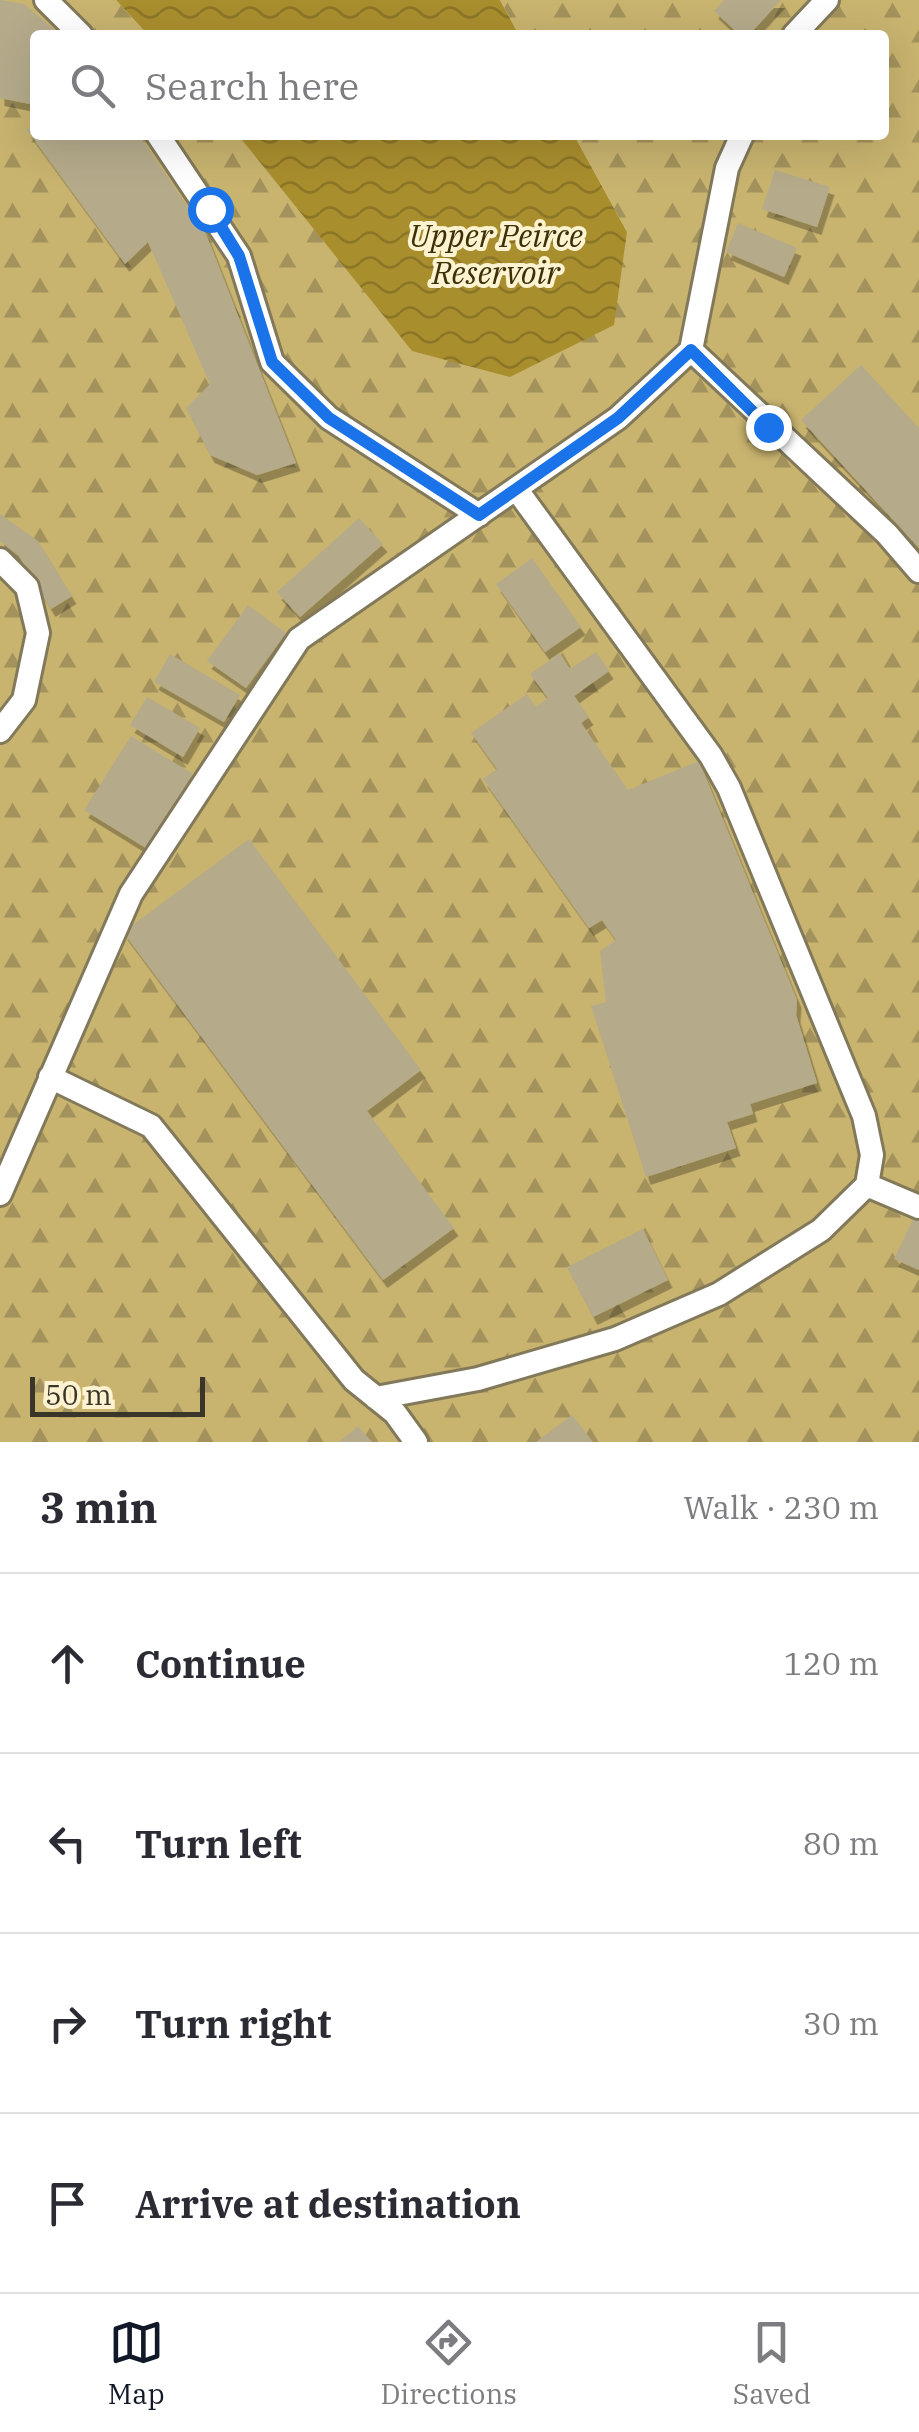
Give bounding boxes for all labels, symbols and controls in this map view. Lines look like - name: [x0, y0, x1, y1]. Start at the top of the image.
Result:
- search box: [30, 30, 889, 140]
- icon: search: [65, 58, 120, 113]
- text: Search here: [145, 61, 359, 110]
- route start: [188, 187, 234, 233]
- water label: Upper Peirce Reservoir: [409, 214, 583, 293]
- route end: [746, 405, 792, 451]
- scale bar: [30, 1372, 205, 1416]
- text: 50 m: [45, 1376, 112, 1413]
- text: 3 min: [40, 1480, 158, 1535]
- text: Walk · 230 m: [683, 1486, 879, 1528]
- icon: ahead: [40, 1636, 95, 1691]
- text: Continue: [135, 1639, 306, 1688]
- text: 120 m: [783, 1642, 879, 1684]
- icon: left: [40, 1816, 95, 1871]
- text: Turn left: [135, 1819, 302, 1868]
- text: 80 m: [803, 1822, 879, 1864]
- icon: right: [40, 1996, 95, 2051]
- text: Turn right: [135, 1999, 331, 2048]
- text: 30 m: [803, 2002, 879, 2044]
- icon: arrive: [40, 2176, 95, 2231]
- text: Arrive at destination: [135, 2179, 521, 2228]
- tab: Map: [108, 2315, 165, 2412]
- tab: Directions: [380, 2315, 517, 2412]
- tab: Saved: [733, 2315, 811, 2412]

